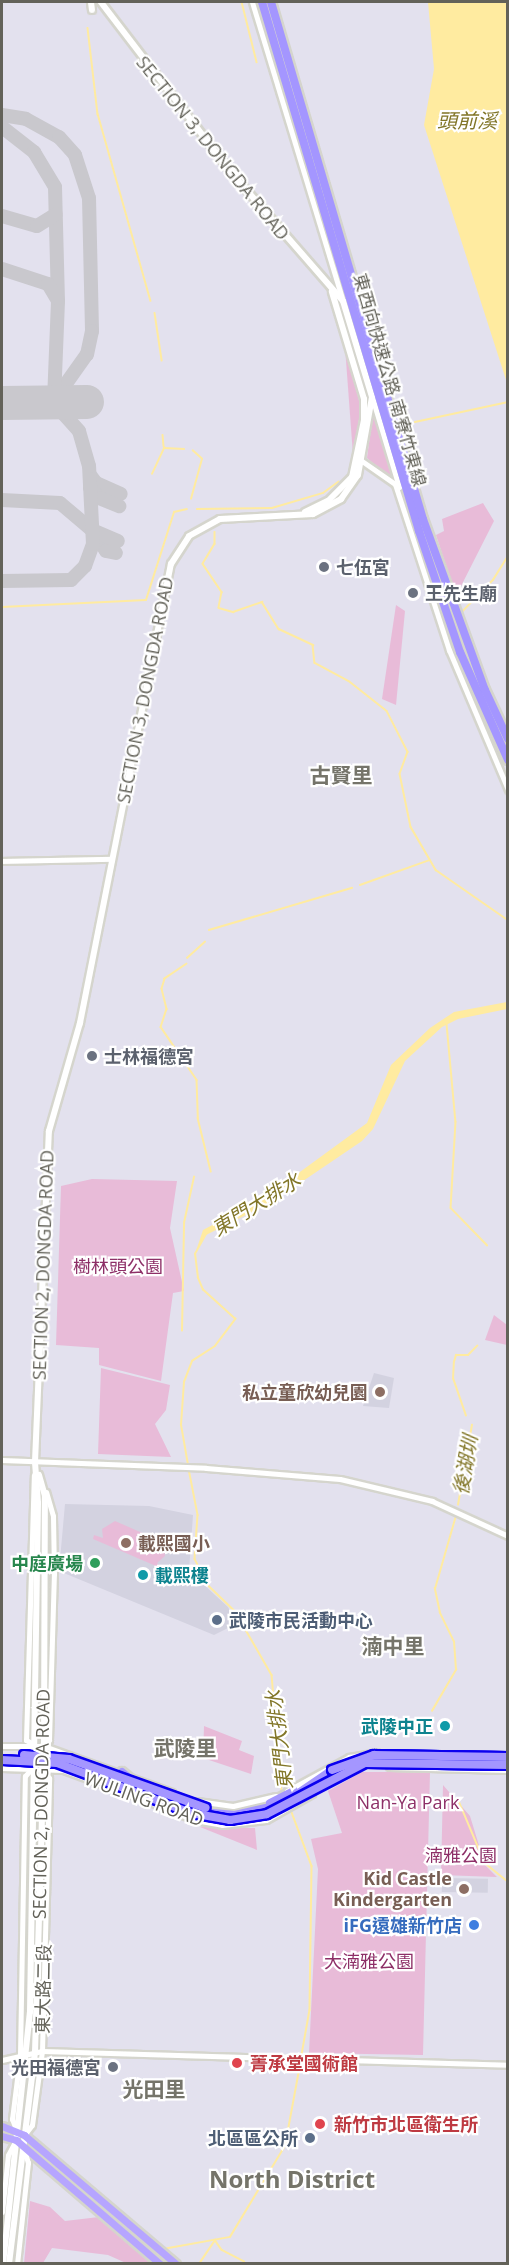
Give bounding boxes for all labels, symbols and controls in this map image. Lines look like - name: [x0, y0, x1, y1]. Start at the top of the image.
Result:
- street label: SECTION 3, DONGDA ROAD: [132, 52, 294, 244]
- water label: 頭前溪: [437, 108, 497, 132]
- street label: 東西向快速公路 南寮竹東線: [349, 271, 431, 489]
- place label: 七伍宮: [336, 556, 390, 578]
- marker: 七伍宮: [317, 560, 331, 574]
- street label: SECTION 3, DONGDA ROAD: [112, 575, 178, 805]
- place label: 王先生廟: [425, 582, 497, 604]
- marker: 王先生廟: [406, 586, 420, 600]
- district label: 古賢里: [310, 762, 372, 788]
- place label: 士林福德宮: [104, 1045, 194, 1067]
- marker: 士林福德宮: [85, 1049, 99, 1063]
- street label: SECTION 2, DONGDA ROAD: [28, 1150, 58, 1380]
- water label: 東門大排水: [207, 1167, 305, 1241]
- park label: 樹林頭公園: [73, 1255, 163, 1277]
- place label: 私立童欣幼兒園: [242, 1381, 368, 1403]
- marker: 私立童欣幼兒園: [373, 1385, 387, 1399]
- water label: 後湖圳: [448, 1433, 482, 1497]
- place label: 載熙國小: [138, 1532, 210, 1554]
- marker: 載熙國小: [119, 1536, 133, 1550]
- place label: 中庭廣場: [11, 1552, 83, 1574]
- marker: 中庭廣場: [88, 1556, 102, 1570]
- place label: 載熙樓: [155, 1564, 209, 1586]
- marker: 載熙樓: [136, 1568, 150, 1582]
- place label: 武陵市民活動中心: [229, 1609, 373, 1631]
- marker: 武陵市民活動中心: [210, 1613, 224, 1627]
- district label: 湳中里: [362, 1633, 424, 1659]
- street label: SECTION 2, DONGDA ROAD: [28, 1689, 54, 1919]
- water label: 東門大排水: [261, 1689, 297, 1791]
- place label: 武陵中正: [361, 1715, 433, 1737]
- marker: 武陵中正: [438, 1719, 452, 1733]
- district label: 武陵里: [154, 1735, 216, 1761]
- street label: WULING ROAD: [82, 1767, 206, 1831]
- park label: Nan-Ya Park: [357, 1791, 459, 1813]
- park label: 湳雅公園: [425, 1844, 497, 1866]
- place label: Kid Castle Kindergarten: [333, 1868, 452, 1910]
- marker: Kid Castle Kindergarten: [457, 1882, 471, 1896]
- place label: iFG遠雄新竹店: [344, 1914, 462, 1936]
- marker: iFG遠雄新竹店: [467, 1918, 481, 1932]
- street label: 東大路二段: [31, 1944, 55, 2034]
- park label: 大湳雅公園: [324, 1950, 414, 1972]
- place label: 菁承堂國術館: [250, 2052, 358, 2074]
- marker: 菁承堂國術館: [228, 2054, 246, 2072]
- place label: 光田福德宮: [11, 2056, 101, 2078]
- marker: 光田福德宮: [106, 2060, 120, 2074]
- district label: 光田里: [123, 2076, 185, 2102]
- place label: 新竹市北區衛生所: [334, 2113, 478, 2135]
- marker: 新竹市北區衛生所: [311, 2115, 329, 2133]
- place label: 北區區公所: [208, 2127, 298, 2149]
- marker: 北區區公所: [303, 2131, 317, 2145]
- district label: North District: [209, 2165, 375, 2193]

